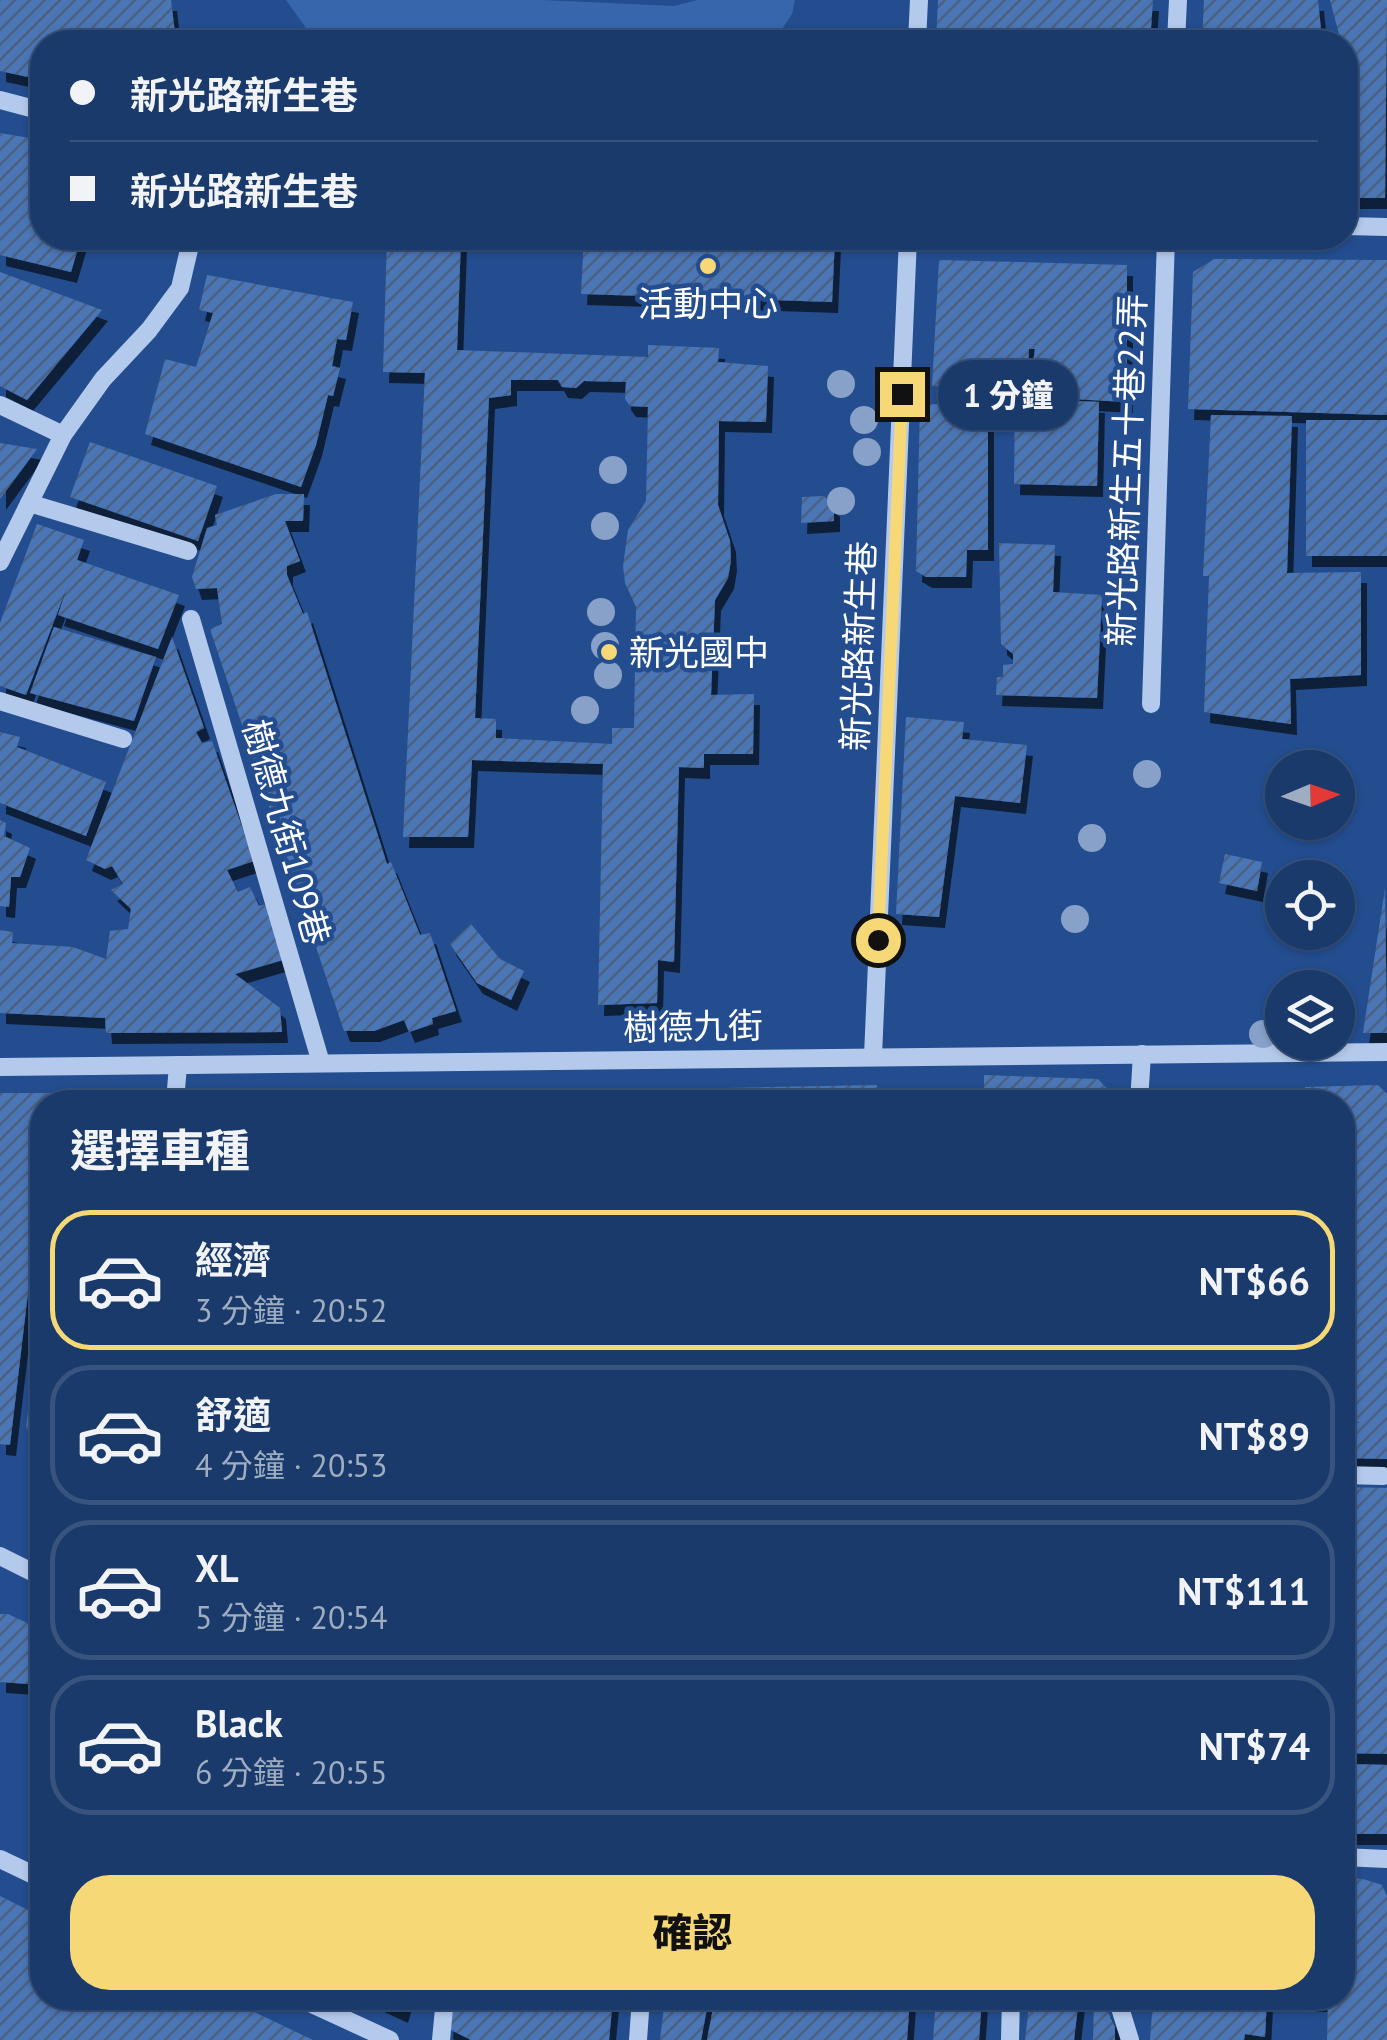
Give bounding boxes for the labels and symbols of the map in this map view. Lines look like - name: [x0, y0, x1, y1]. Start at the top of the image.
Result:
- marker: 活動中心: [697, 255, 719, 277]
- place label: 活動中心: [638, 280, 778, 326]
- street label: 新光路新生五十巷22弄: [1097, 293, 1155, 647]
- callout: 1 分鐘: [937, 359, 1077, 429]
- route end: [880, 372, 925, 417]
- street label: 新光路新生巷: [831, 540, 885, 752]
- place label: 新光國中: [629, 629, 769, 675]
- marker: 新光國中: [598, 641, 620, 663]
- street label: 樹德九街109巷: [233, 714, 341, 950]
- north arrow: [1265, 750, 1355, 840]
- route start: [856, 918, 901, 963]
- street label: 樹德九街: [623, 1002, 763, 1050]

